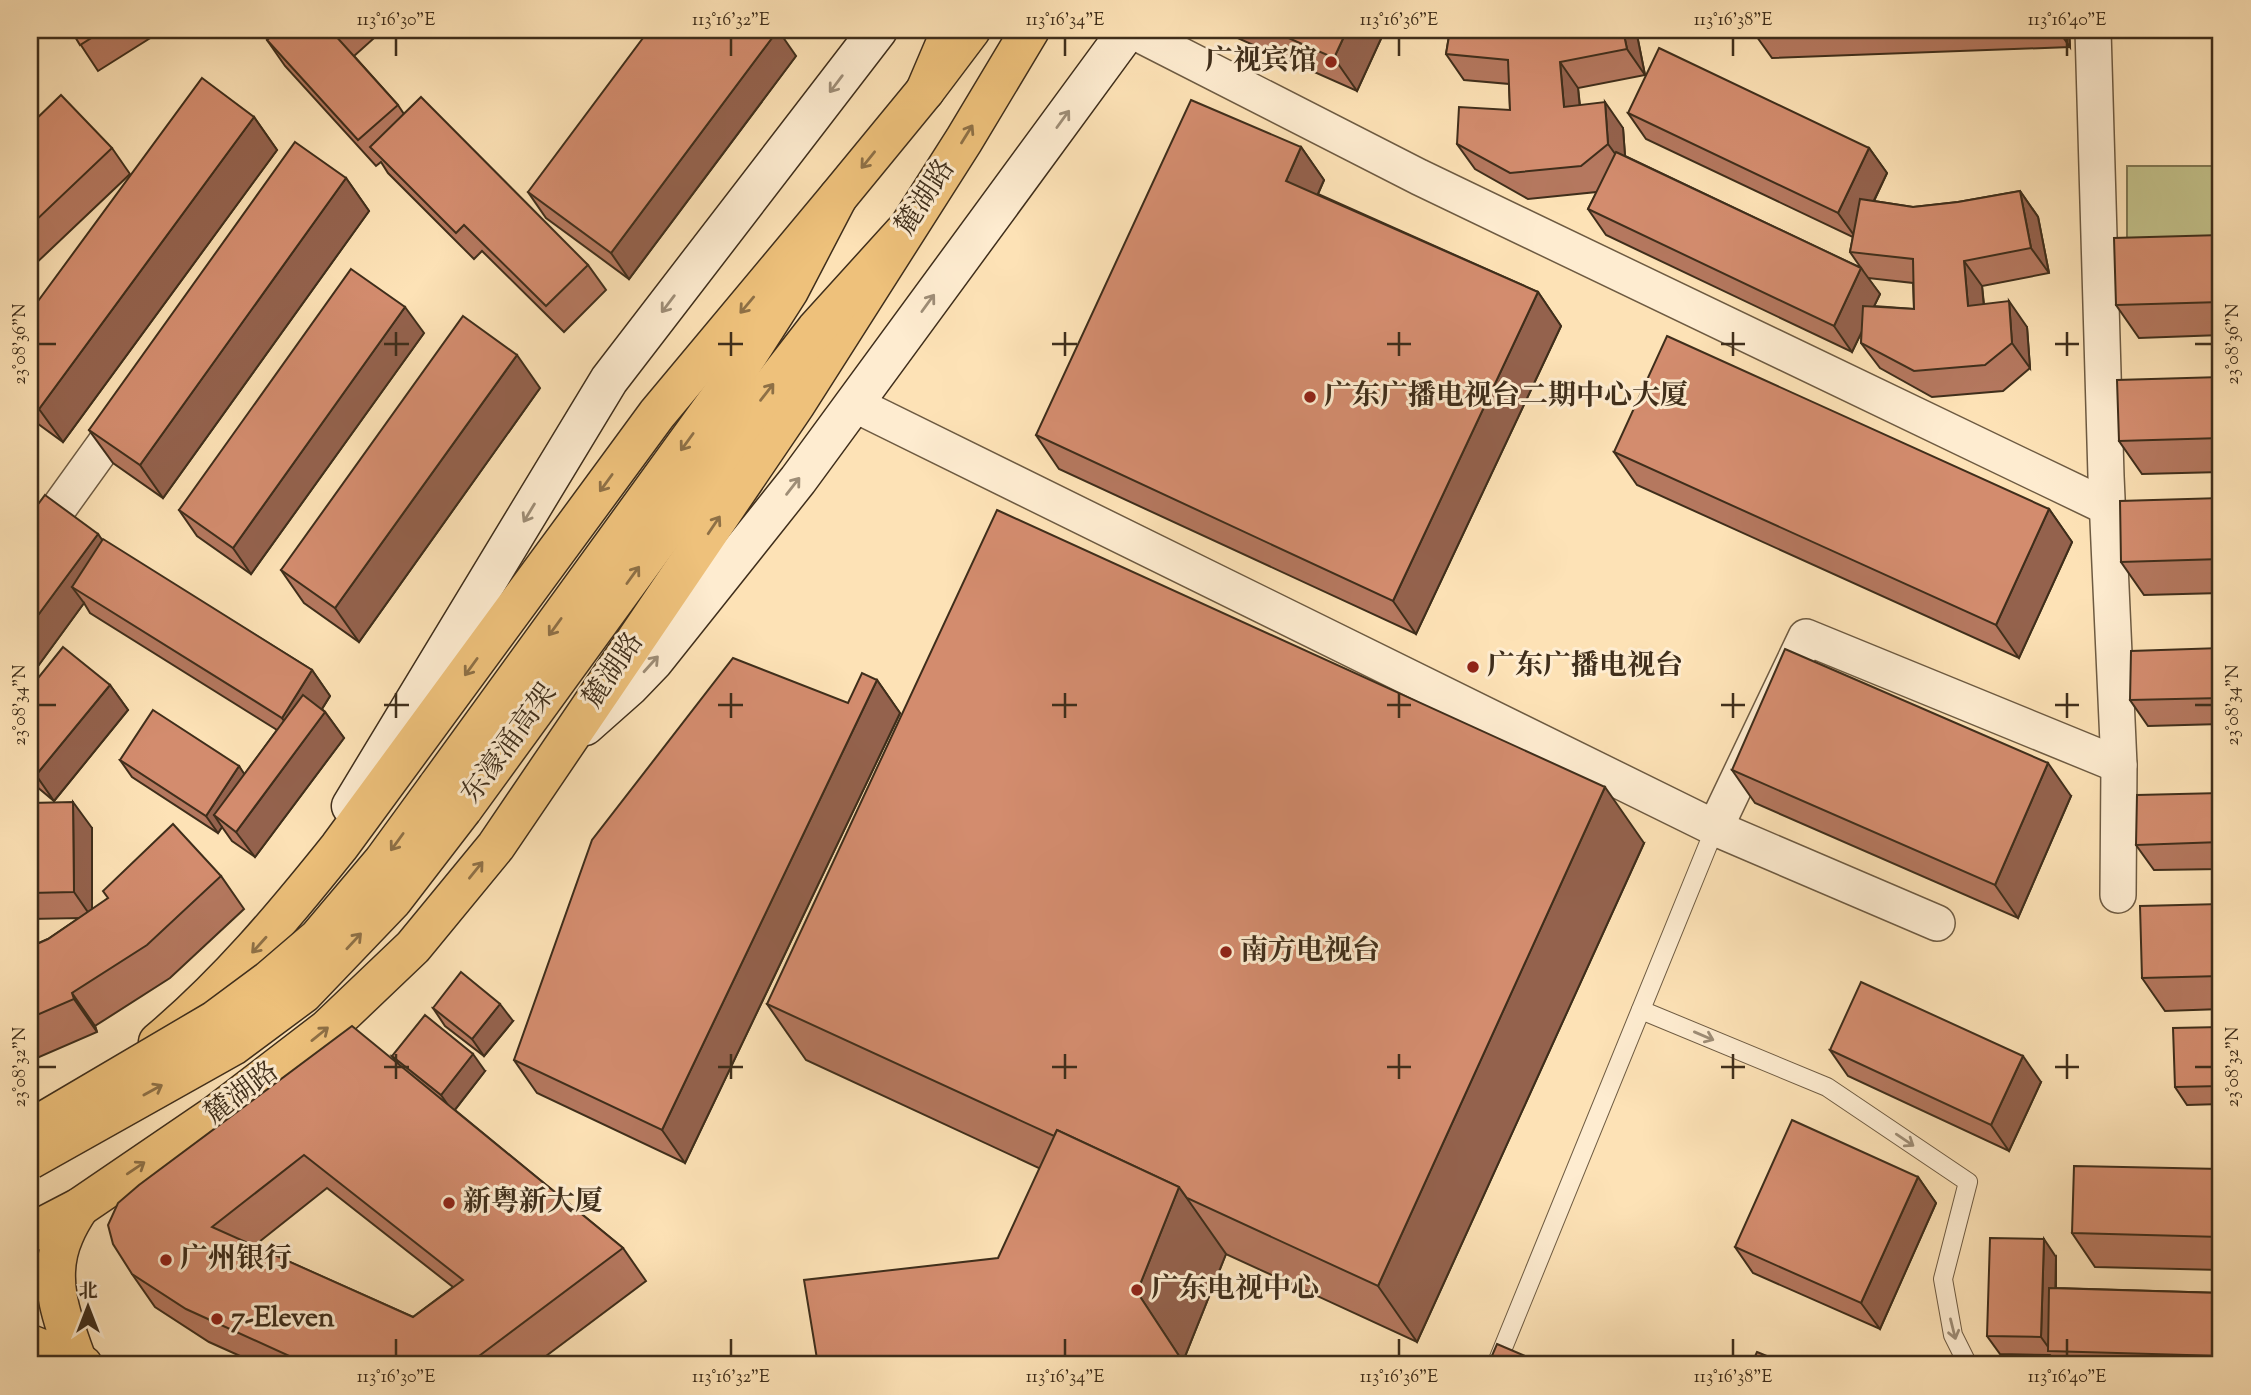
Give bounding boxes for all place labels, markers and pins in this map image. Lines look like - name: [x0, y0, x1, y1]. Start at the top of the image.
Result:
- place label: 广视宾馆: [1205, 42, 1317, 82]
- marker: 广视宾馆: [1323, 54, 1339, 70]
- place label: 广东广播电视台二期中心大厦: [1324, 377, 1688, 417]
- marker: 广东广播电视台二期中心大厦: [1302, 389, 1318, 405]
- place label: 广东广播电视台: [1487, 647, 1683, 687]
- marker: 广东广播电视台: [1465, 659, 1481, 675]
- place label: 南方电视台: [1240, 932, 1380, 972]
- marker: 南方电视台: [1218, 944, 1234, 960]
- place label: 新粤新大厦: [463, 1183, 603, 1223]
- marker: 新粤新大厦: [441, 1195, 457, 1211]
- place label: 广州银行: [180, 1240, 292, 1280]
- marker: 广州银行: [158, 1252, 174, 1268]
- place label: 广东电视中心: [1151, 1270, 1319, 1310]
- marker: 广东电视中心: [1129, 1282, 1145, 1298]
- place label: 7-Eleven: [231, 1299, 335, 1339]
- marker: 7-Eleven: [209, 1311, 225, 1327]

